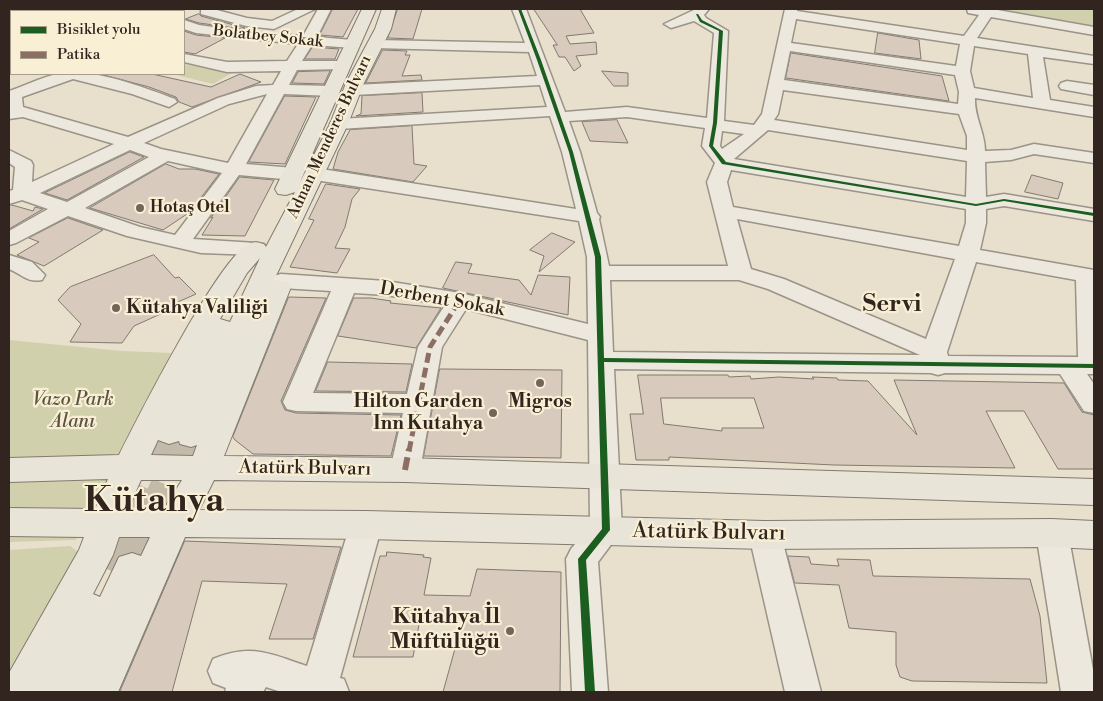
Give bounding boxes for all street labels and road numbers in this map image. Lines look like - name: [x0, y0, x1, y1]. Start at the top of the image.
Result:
- street label: Bolatbey Sokak: [212, 22, 324, 52]
- street label: Adnan Menderes Bulvarı: [284, 52, 376, 222]
- street label: Derbent Sokak: [378, 278, 506, 322]
- street label: Atatürk Bulvarı: [239, 456, 371, 482]
- street label: Atatürk Bulvarı: [632, 518, 786, 548]

